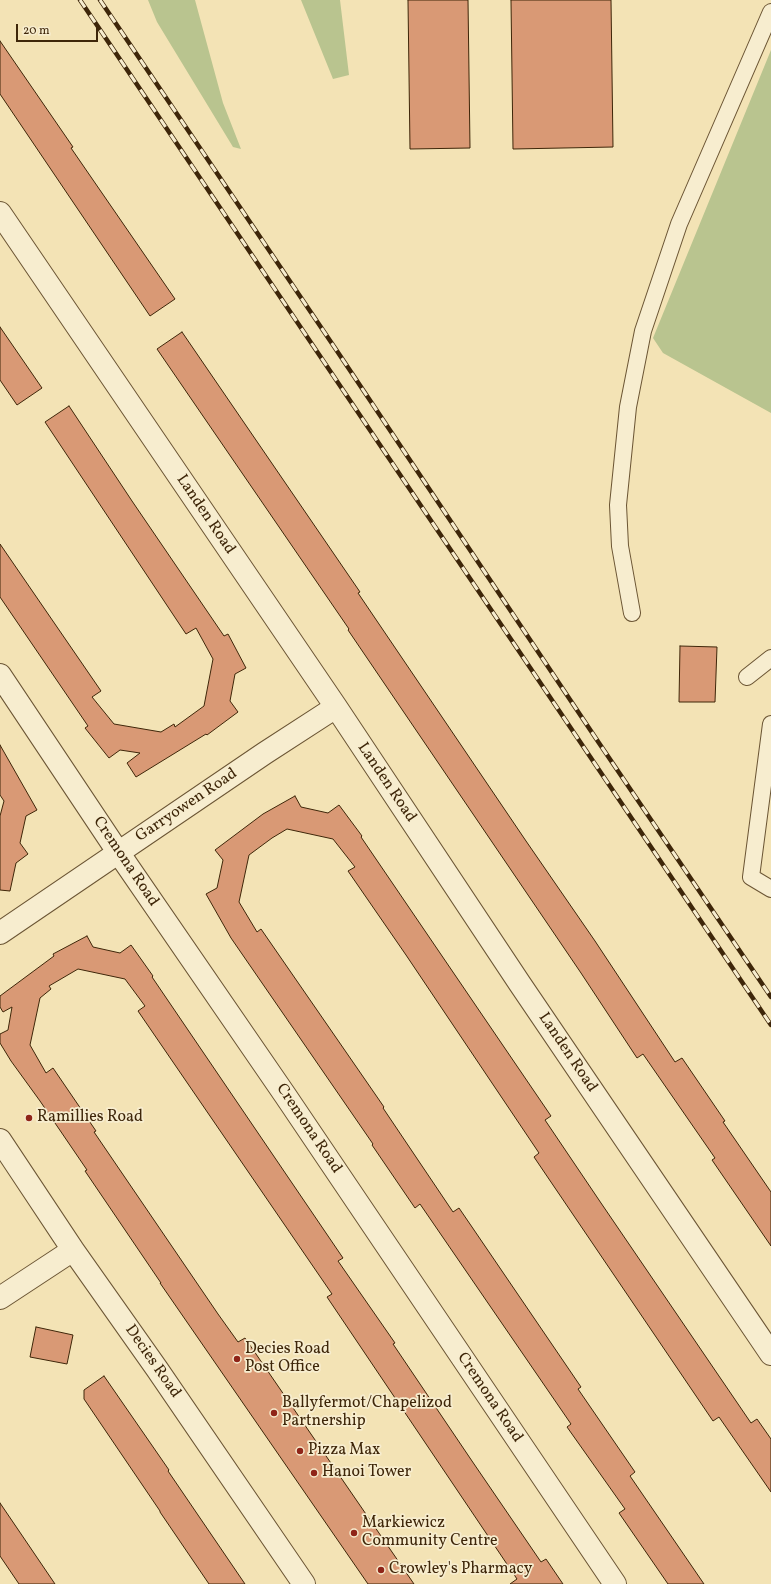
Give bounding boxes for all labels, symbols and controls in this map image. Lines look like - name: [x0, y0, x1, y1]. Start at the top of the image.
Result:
- scale bar: [18, 16, 100, 42]
- text: 20 m: [23, 23, 50, 39]
- street label: Landen Road: [171, 472, 239, 558]
- street label: Landen Road: [352, 740, 420, 826]
- street label: Garryowen Road: [132, 765, 242, 847]
- street label: Cremona Road: [88, 813, 162, 911]
- street label: Landen Road: [533, 1010, 601, 1096]
- street label: Cremona Road: [271, 1080, 345, 1178]
- place label: Ramillies Road: [37, 1108, 143, 1128]
- marker: Ramillies Road: [24, 1113, 34, 1123]
- street label: Decies Road: [120, 1322, 184, 1402]
- place label: Decies Road Post Office: [245, 1340, 330, 1378]
- street label: Cremona Road: [452, 1349, 526, 1447]
- marker: Decies Road Post Office: [232, 1354, 242, 1364]
- place label: Ballyfermot/Chapelizod Partnership: [282, 1394, 452, 1432]
- marker: Ballyfermot/Chapelizod Partnership: [269, 1408, 279, 1418]
- place label: Pizza Max: [308, 1441, 380, 1461]
- marker: Pizza Max: [295, 1446, 305, 1456]
- place label: Hanoi Tower: [322, 1463, 411, 1483]
- marker: Hanoi Tower: [309, 1468, 319, 1478]
- place label: Markiewicz Community Centre: [362, 1514, 498, 1552]
- marker: Markiewicz Community Centre: [349, 1528, 359, 1538]
- place label: Crowley's Pharmacy: [389, 1560, 532, 1580]
- marker: Crowley's Pharmacy: [376, 1565, 386, 1575]

